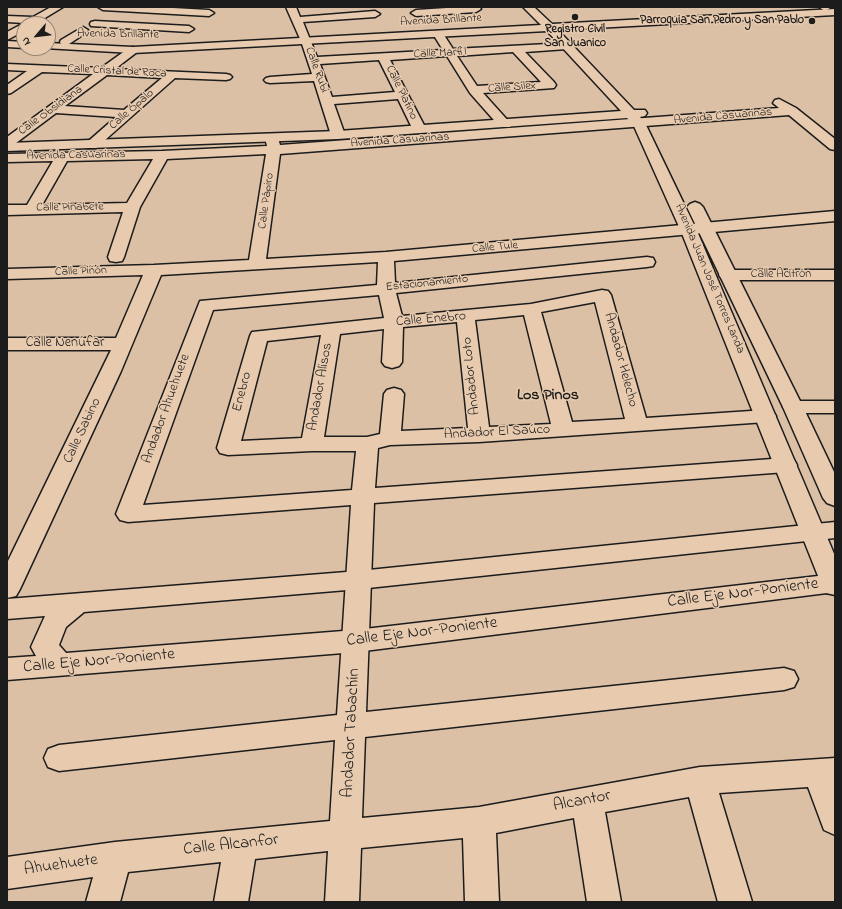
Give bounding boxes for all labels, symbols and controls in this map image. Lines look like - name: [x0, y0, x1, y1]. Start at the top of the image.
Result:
- street label: Avenida Brillante: [400, 12, 482, 30]
- marker: Registro Civil San Juanico: [570, 12, 580, 22]
- place label: Parroquia San Pedro y San Pablo: [640, 14, 804, 28]
- north arrow: [16, 16, 56, 56]
- marker: Parroquia San Pedro y San Pablo: [807, 16, 817, 26]
- place label: Registro Civil San Juanico: [544, 23, 606, 51]
- street label: Avenida Brillante: [77, 27, 159, 43]
- text: N: [17, 34, 35, 48]
- street label: Calle Rubí: [301, 45, 331, 95]
- street label: Calle Marfil: [413, 45, 467, 63]
- street label: Calle Cristal de Roca: [67, 62, 167, 82]
- street label: Calle Platino: [382, 64, 420, 122]
- street label: Calle Sílex: [488, 79, 536, 97]
- street label: Calle Obsidiana: [16, 83, 86, 139]
- street label: Calle Ópalo: [107, 87, 157, 133]
- street label: Avenida Casuarinas: [673, 106, 773, 128]
- street label: Avenida Casuarinas: [350, 130, 450, 152]
- street label: Avenida Casuarinas: [26, 148, 126, 164]
- street label: Calle Pápiro: [256, 172, 278, 230]
- street label: Calle Pinabete: [36, 200, 104, 216]
- street label: Avenida Juan José Torres Landa: [671, 202, 747, 356]
- street label: Calle Tule: [472, 239, 518, 257]
- street label: Calle Piñón: [55, 264, 107, 280]
- street label: Calle Acitrón: [751, 268, 811, 282]
- street label: Estacionamiento: [385, 272, 469, 296]
- street label: Calle Enebro: [395, 309, 467, 331]
- street label: Andador Helecho: [599, 311, 641, 409]
- street label: Calle Nenúfar: [26, 336, 104, 352]
- street label: Andador Loto: [460, 336, 484, 416]
- street label: Andador Alisos: [305, 342, 337, 432]
- street label: Andador Ahuehuete: [139, 352, 195, 466]
- street label: Enebro: [230, 370, 256, 414]
- district label: Los Pinos: [517, 386, 579, 406]
- street label: Calle Sabino: [61, 396, 105, 466]
- street label: Andador El Saúco: [443, 422, 551, 444]
- street label: Calle Eje Nor-Poniente: [666, 575, 820, 613]
- street label: Calle Eje Nor-Poniente: [345, 614, 499, 652]
- street label: Calle Eje Nor-Poniente: [22, 645, 176, 679]
- street label: Andador Tabachín: [338, 668, 366, 798]
- street label: Alcantor: [551, 786, 613, 818]
- street label: Calle Alcanfor: [182, 831, 280, 861]
- street label: Ahuehuete: [23, 851, 99, 881]

